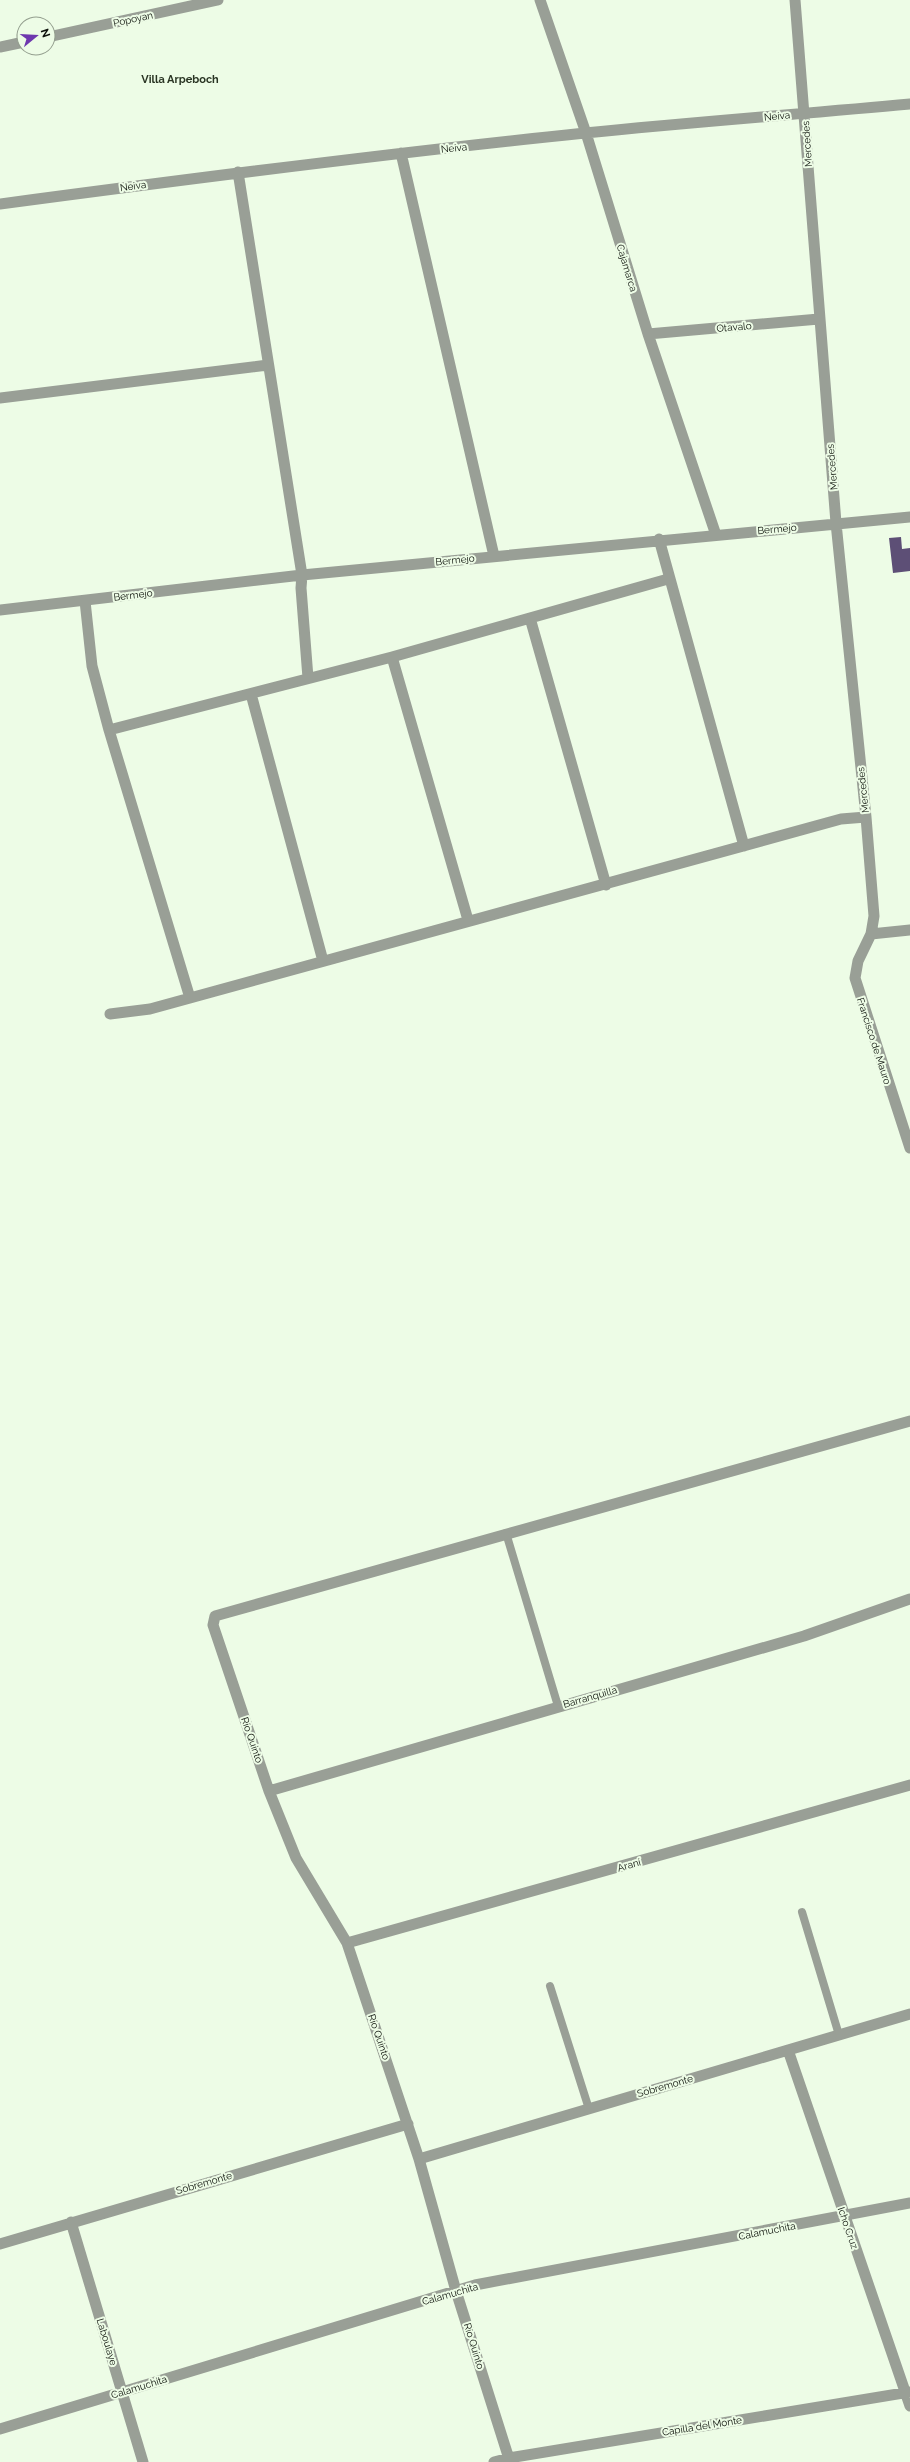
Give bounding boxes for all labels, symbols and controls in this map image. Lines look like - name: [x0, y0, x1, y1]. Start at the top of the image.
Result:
- street label: Popoyan: [112, 9, 154, 29]
- north arrow: [16, 16, 56, 56]
- text: N: [38, 27, 53, 39]
- district label: Villa Arpeboch: [141, 73, 219, 86]
- street label: Neiva: [763, 109, 791, 123]
- street label: Mercedes: [800, 120, 814, 167]
- street label: Neiva: [440, 141, 468, 155]
- street label: Neiva: [119, 179, 147, 193]
- street label: Cajamarca: [615, 243, 639, 293]
- street label: Otavalo: [716, 320, 752, 334]
- street label: Mercedes: [824, 443, 839, 490]
- street label: Bermejo: [757, 522, 797, 536]
- street label: Bermejo: [435, 552, 475, 568]
- street label: Bermejo: [113, 587, 153, 603]
- street label: Mercedes: [855, 766, 871, 814]
- street label: Francisco de Mauro: [855, 996, 893, 1086]
- street label: Barranquilla: [562, 1684, 618, 1710]
- street label: Río Quinto: [239, 1716, 265, 1764]
- street label: Araní: [616, 1856, 643, 1874]
- street label: Río Quinto: [366, 2013, 392, 2061]
- street label: Sobremonte: [636, 2073, 694, 2099]
- street label: Sobremonte: [175, 2170, 233, 2196]
- street label: Icho Cruz: [836, 2206, 860, 2250]
- street label: Calamuchita: [738, 2220, 796, 2242]
- street label: Calamuchita: [421, 2281, 479, 2307]
- street label: Laboulaye: [95, 2317, 119, 2367]
- street label: Río Quinto: [462, 2322, 486, 2370]
- street label: Calamuchita: [110, 2373, 168, 2401]
- street label: Capilla del Monte: [661, 2414, 743, 2438]

